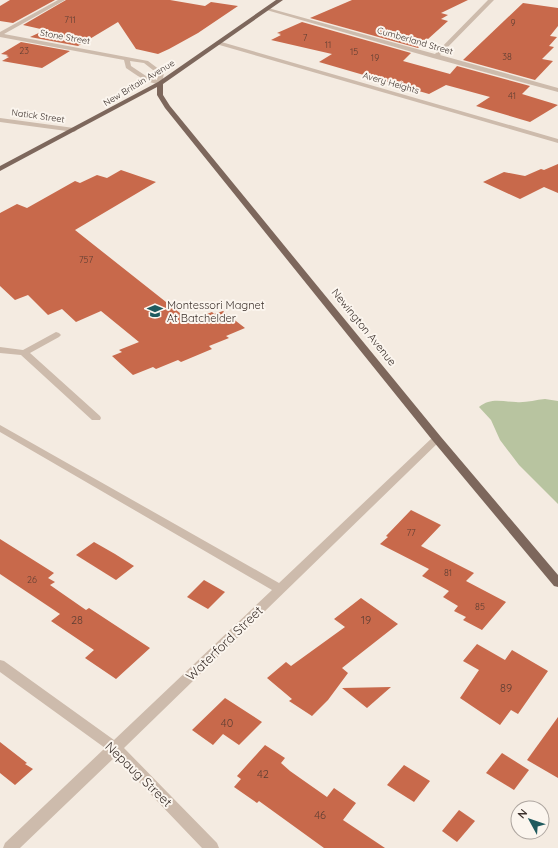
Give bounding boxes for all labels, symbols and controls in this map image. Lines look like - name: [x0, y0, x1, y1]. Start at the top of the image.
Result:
- house number: 711: [64, 14, 76, 25]
- house number: 9: [510, 17, 516, 28]
- street label: Cumberland Street: [376, 24, 454, 57]
- street label: Stone Street: [39, 27, 91, 46]
- house number: 7: [303, 32, 308, 43]
- house number: 11: [325, 39, 331, 50]
- house number: 23: [19, 45, 29, 56]
- house number: 15: [350, 46, 358, 57]
- house number: 38: [502, 51, 512, 62]
- house number: 19: [371, 52, 379, 63]
- street label: New Britain Avenue: [101, 57, 176, 108]
- street label: Avery Heights: [362, 69, 421, 96]
- house number: 41: [508, 90, 516, 101]
- street label: Natick Street: [11, 106, 65, 125]
- house number: 757: [79, 254, 93, 265]
- street label: Newington Avenue: [329, 286, 399, 368]
- place label: Montessori Magnet At Batchelder: [167, 298, 265, 325]
- school or university icon: Montessori Magnet At Batchelder: [146, 302, 164, 320]
- house number: 77: [406, 527, 416, 538]
- house number: 81: [444, 567, 452, 578]
- house number: 26: [27, 574, 37, 585]
- house number: 85: [475, 601, 485, 612]
- street label: Waterford Street: [182, 602, 266, 684]
- house number: 28: [71, 613, 83, 627]
- house number: 19: [361, 613, 371, 627]
- house number: 89: [500, 681, 512, 695]
- house number: 40: [221, 716, 233, 730]
- street label: Nepaug Street: [102, 738, 176, 810]
- house number: 42: [257, 767, 269, 781]
- north arrow: [510, 800, 550, 840]
- text: N: [514, 806, 530, 821]
- house number: 46: [314, 808, 326, 822]

